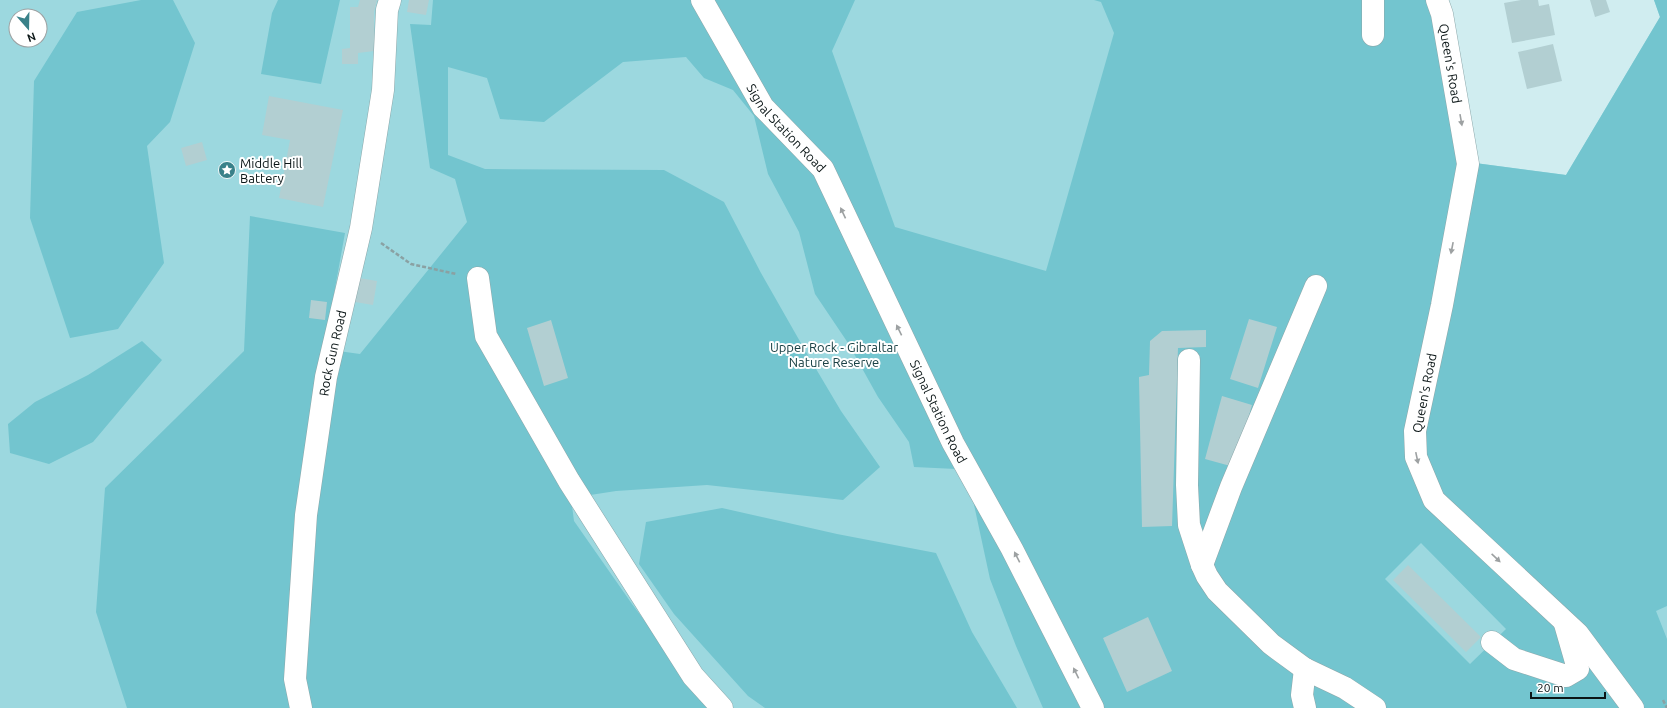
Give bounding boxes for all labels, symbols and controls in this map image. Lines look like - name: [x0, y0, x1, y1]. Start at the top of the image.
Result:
- north arrow: [8, 8, 48, 48]
- street label: Queen's Road: [1436, 22, 1464, 104]
- text: N: [26, 30, 37, 44]
- street label: Signal Station Road: [744, 81, 829, 175]
- one-way arrow: [1458, 114, 1464, 126]
- place label: Middle Hill Battery: [240, 156, 303, 185]
- place icon: Middle Hill Battery: [217, 160, 237, 180]
- one-way arrow: [840, 207, 846, 218]
- one-way arrow: [1449, 242, 1455, 254]
- street label: Rock Gun Road: [316, 309, 348, 397]
- one-way arrow: [896, 324, 902, 336]
- park label: Upper Rock - Gibraltar Nature Reserve: [770, 340, 898, 369]
- street label: Queen's Road: [1409, 352, 1440, 434]
- street label: Signal Station Road: [908, 358, 970, 465]
- one-way arrow: [1415, 452, 1421, 464]
- one-way arrow: [1013, 551, 1020, 563]
- one-way arrow: [1491, 553, 1501, 563]
- one-way arrow: [1073, 667, 1079, 679]
- scale bar: [1531, 674, 1605, 700]
- text: 20 m: [1537, 681, 1564, 694]

